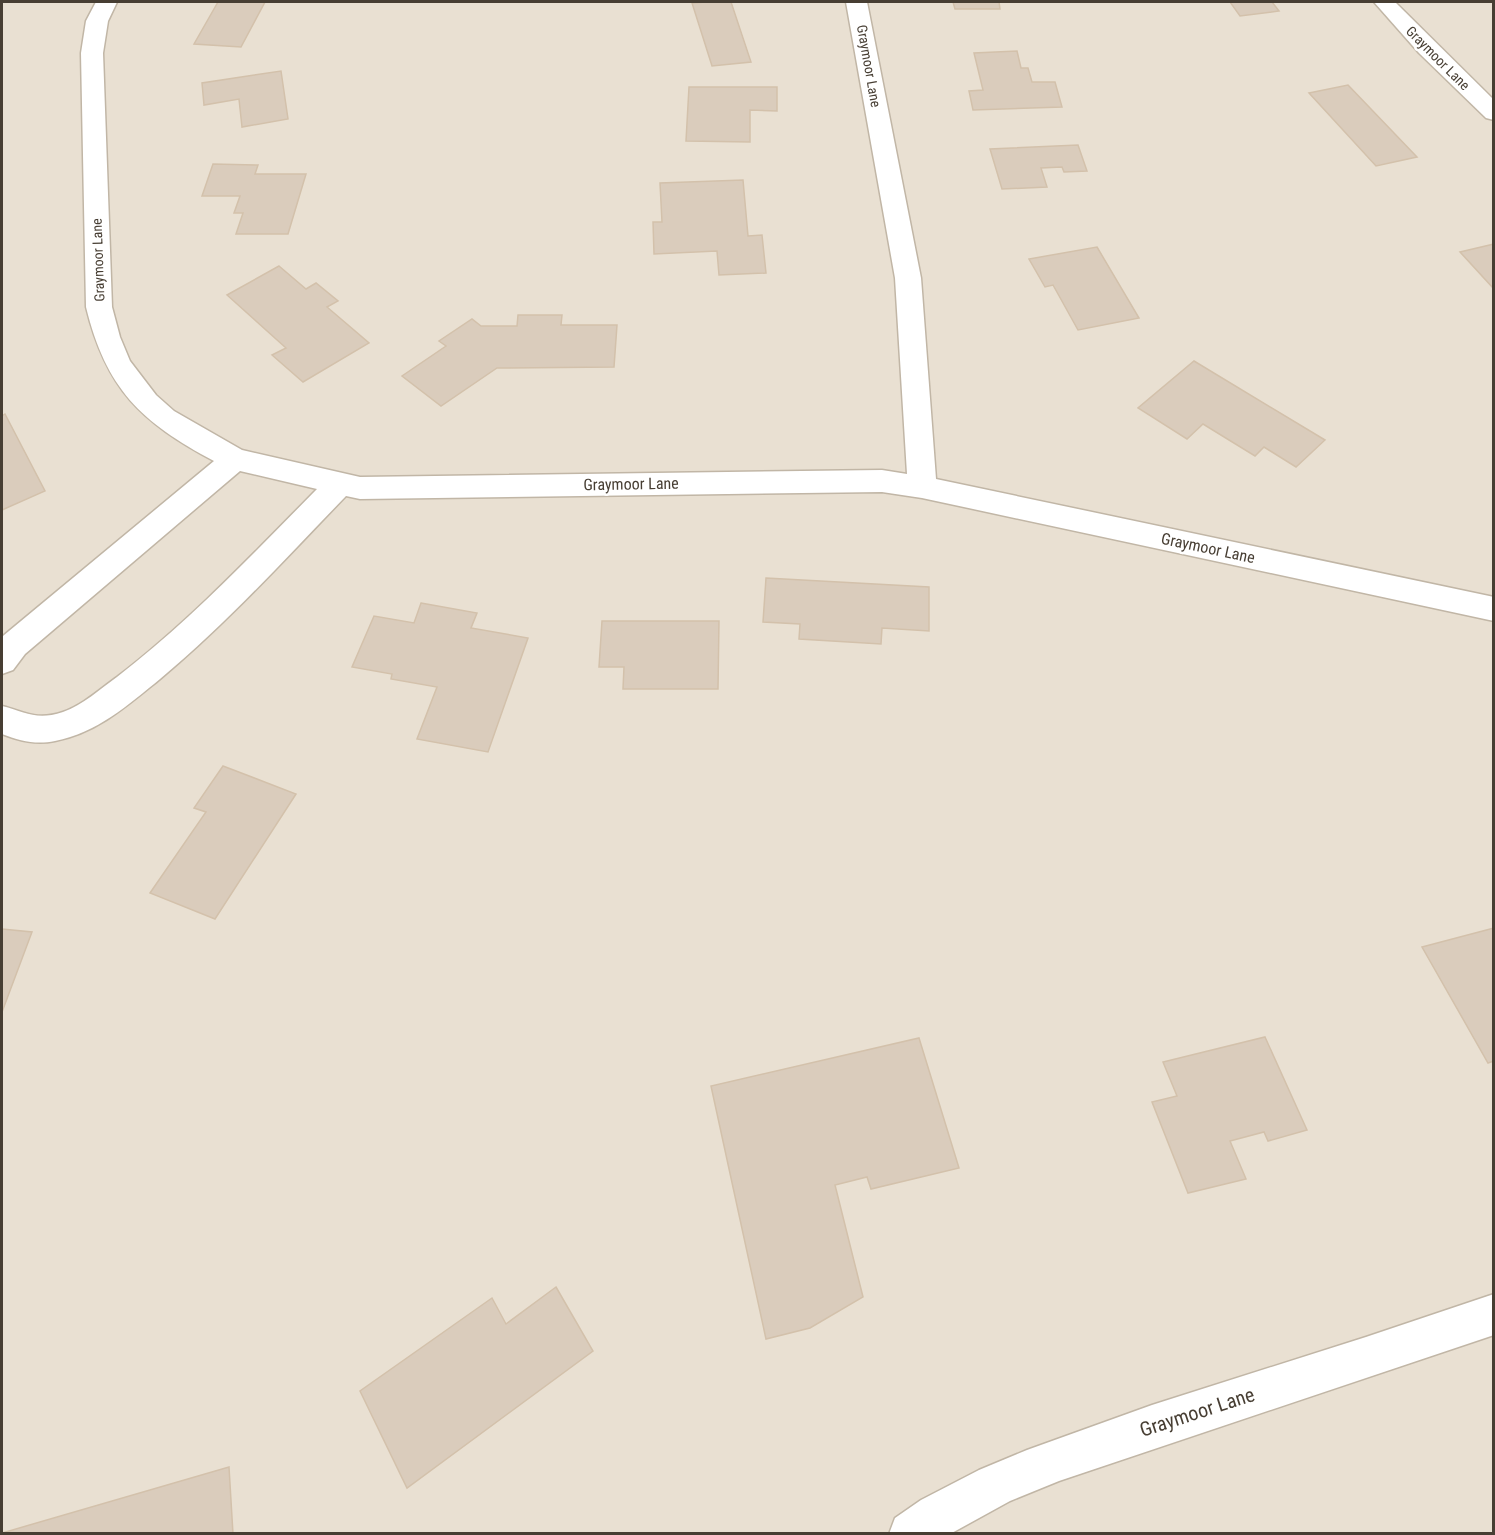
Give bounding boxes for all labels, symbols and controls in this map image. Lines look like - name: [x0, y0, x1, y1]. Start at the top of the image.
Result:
- street label: Graymoor Lane: [1403, 23, 1473, 93]
- street label: Graymoor Lane: [854, 24, 884, 109]
- street label: Graymoor Lane: [89, 218, 107, 302]
- street label: Graymoor Lane: [583, 474, 679, 494]
- street label: Graymoor Lane: [1159, 529, 1257, 567]
- street label: Graymoor Lane: [1137, 1382, 1257, 1442]

